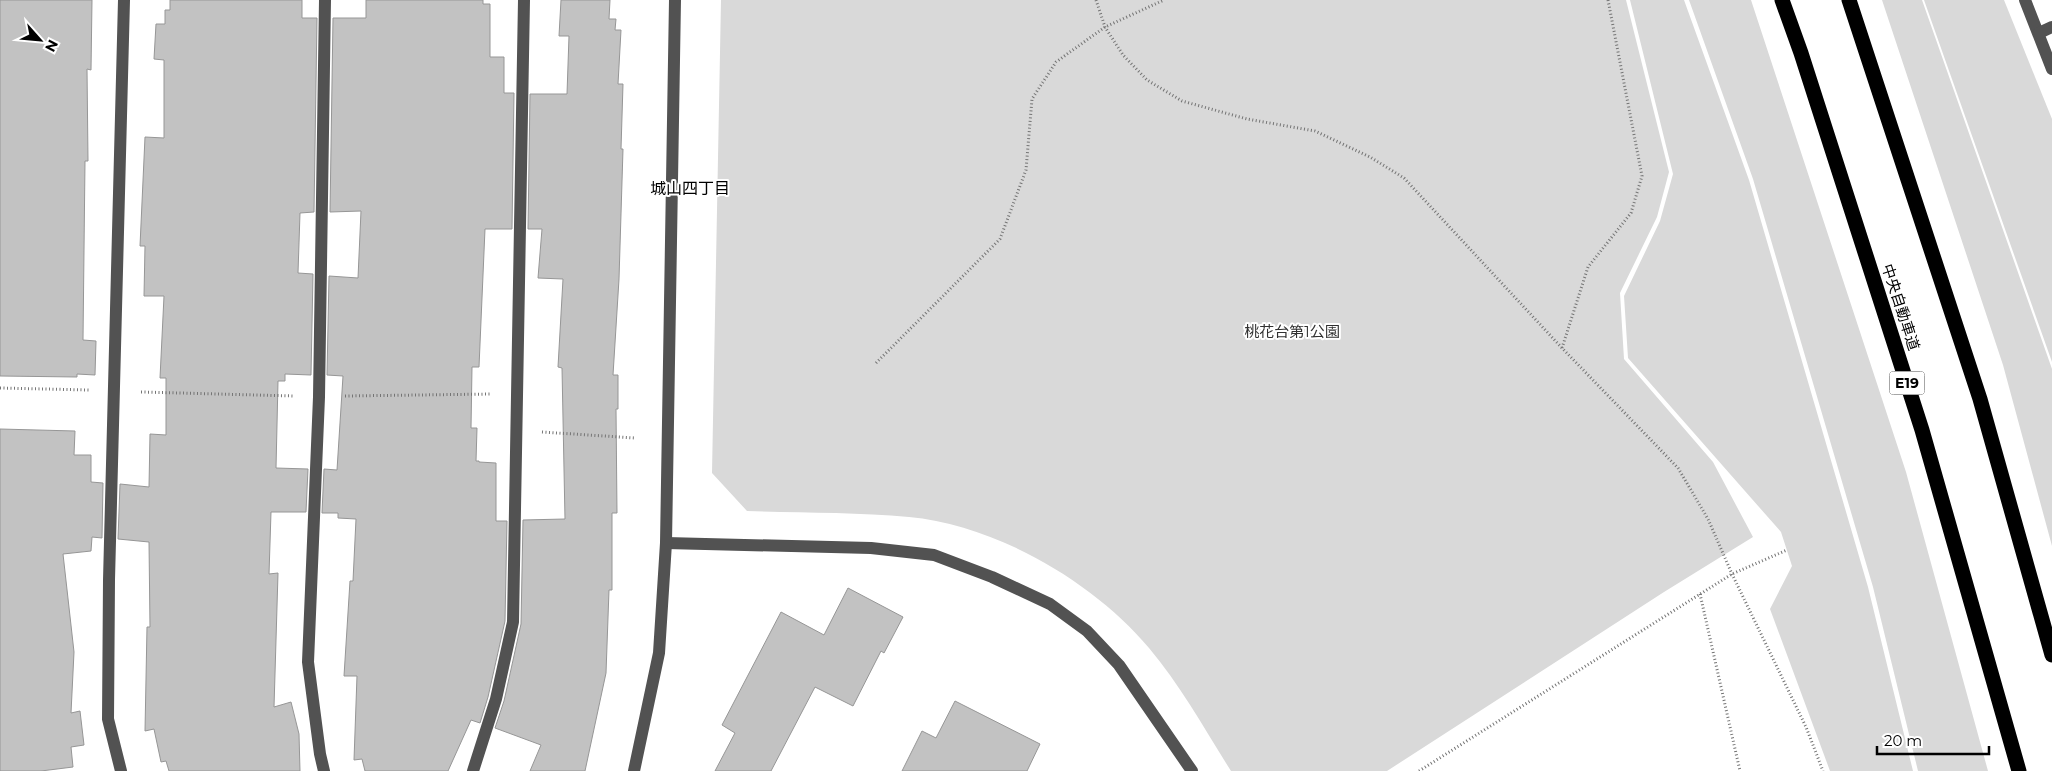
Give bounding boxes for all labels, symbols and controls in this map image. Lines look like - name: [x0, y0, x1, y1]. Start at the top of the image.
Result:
- north arrow: [15, 15, 65, 65]
- text: N: [41, 37, 62, 55]
- district label: 城山四丁目: [650, 179, 730, 198]
- street label: 中央自動車道: [1878, 261, 1924, 353]
- park label: 桃花台第1公園: [1244, 322, 1340, 341]
- road number: E19: [1890, 372, 1924, 394]
- scale bar: [1877, 724, 1990, 756]
- text: 20 m: [1884, 731, 1922, 750]

